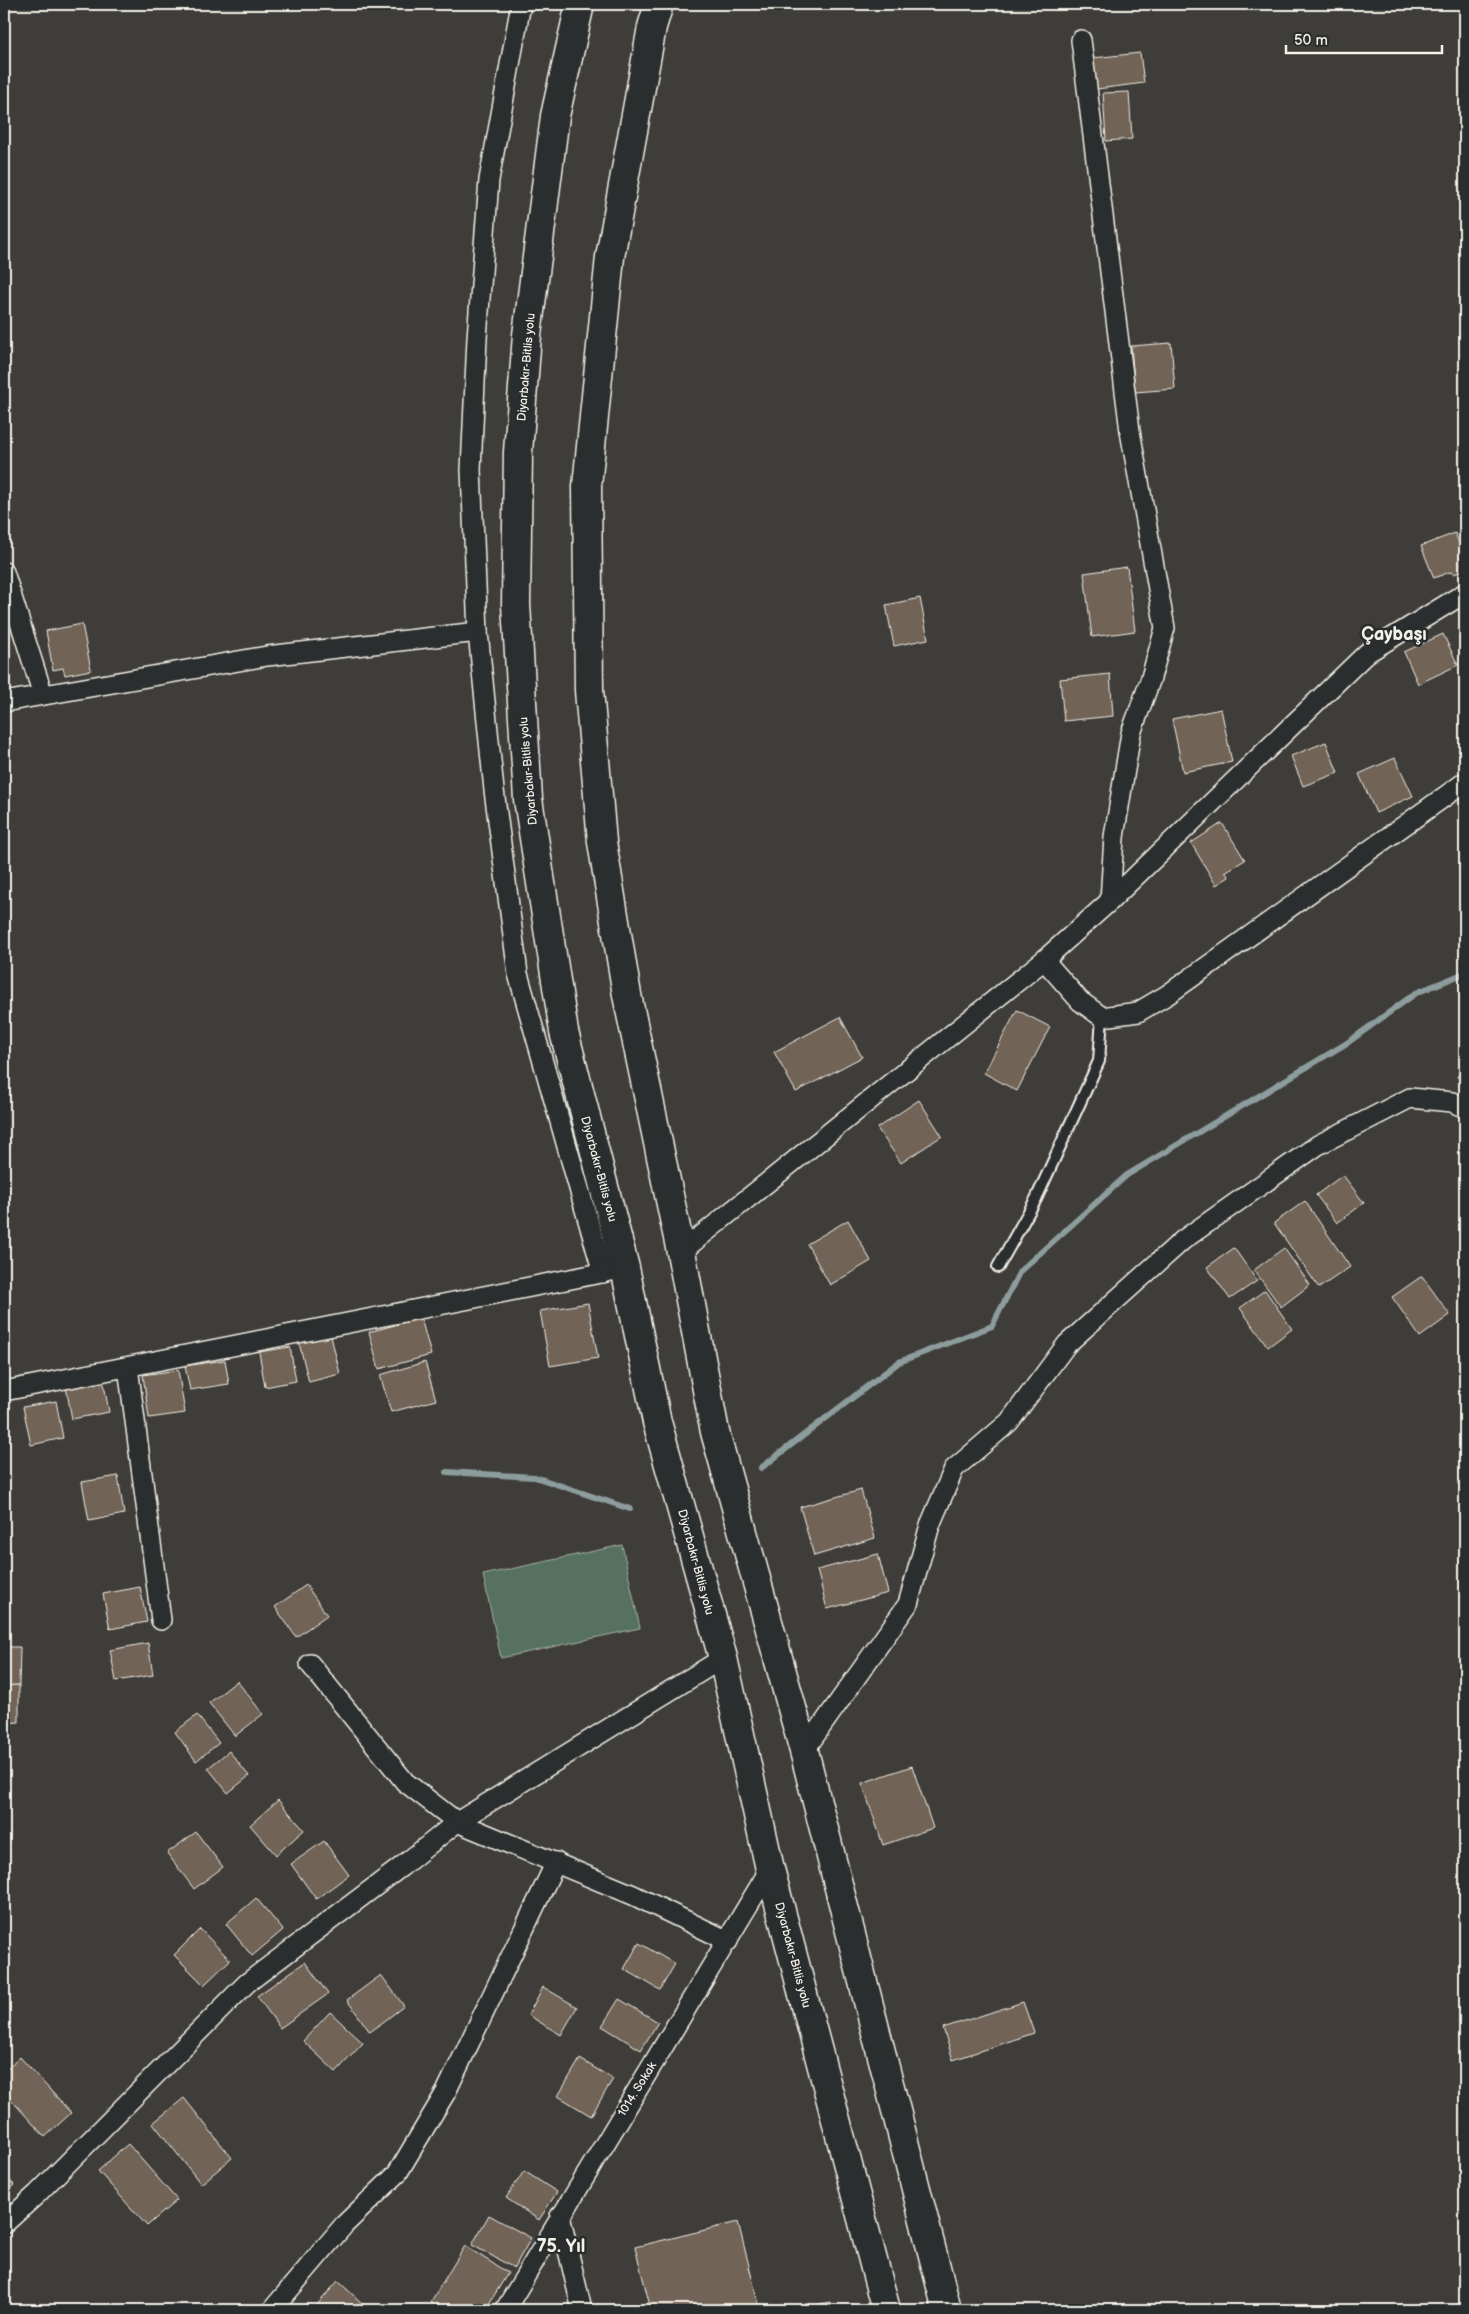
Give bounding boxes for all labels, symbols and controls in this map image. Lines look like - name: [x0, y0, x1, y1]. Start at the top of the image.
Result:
- scale bar: [1286, 22, 1443, 54]
- text: 50 m: [1294, 31, 1328, 50]
- street label: Diyarbakır-Bitlis yolu: [514, 312, 539, 422]
- district label: Çaybaşı: [1361, 624, 1427, 645]
- street label: Diyarbakır-Bitlis yolu: [516, 716, 541, 826]
- street label: Diyarbakır-Bitlis yolu: [577, 1115, 620, 1224]
- street label: Diyarbakır-Bitlis yolu: [674, 1508, 717, 1617]
- street label: Diyarbakır-Bitlis yolu: [771, 1901, 814, 2010]
- street label: 1014. Sokak: [615, 2059, 660, 2119]
- district label: 75. Yıl: [537, 2236, 585, 2257]

